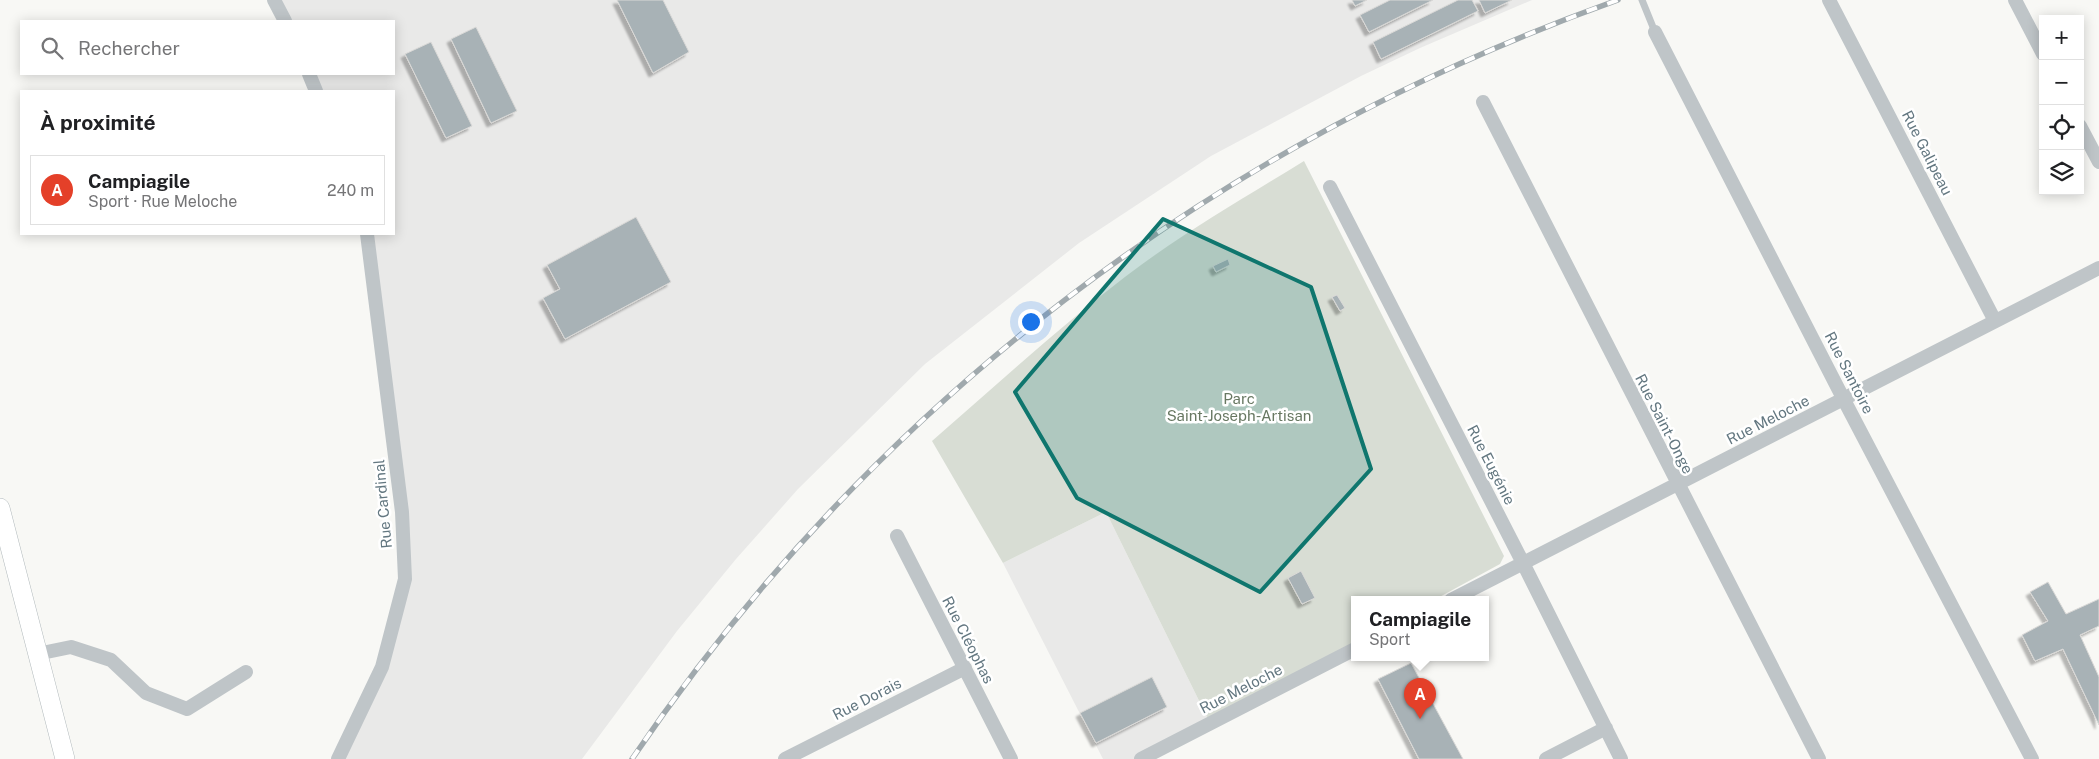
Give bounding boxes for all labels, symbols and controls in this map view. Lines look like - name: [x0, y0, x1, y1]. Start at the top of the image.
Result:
- map controls: [2039, 15, 2084, 195]
- button: +: [2039, 15, 2084, 60]
- search box: [20, 20, 395, 75]
- icon: search: [38, 34, 66, 62]
- text: Rechercher: [78, 37, 180, 59]
- button: −: [2039, 60, 2084, 105]
- button: locate: [2039, 105, 2084, 150]
- street label: Rue Galipeau: [1899, 108, 1956, 198]
- text: À proximité: [40, 110, 156, 135]
- button: layers: [2039, 150, 2084, 195]
- text: Campiagile: [88, 170, 190, 192]
- text: A: [51, 181, 63, 200]
- text: 240 m: [327, 181, 374, 200]
- text: Sport · Rue Meloche: [88, 192, 237, 211]
- your location: [1018, 309, 1044, 335]
- street label: Rue Santoire: [1822, 329, 1877, 417]
- street label: Rue Saint-Onge: [1632, 371, 1697, 476]
- park label: Parc Saint-Joseph-Artisan: [1167, 390, 1311, 424]
- street label: Rue Meloche: [1724, 391, 1812, 448]
- street label: Rue Eugénie: [1464, 422, 1519, 507]
- street label: Rue Cardinal: [370, 459, 395, 549]
- street label: Rue Cléophas: [939, 593, 998, 686]
- popup: [1351, 596, 1489, 661]
- text: Campiagile: [1369, 608, 1471, 630]
- text: Sport: [1369, 630, 1410, 649]
- street label: Rue Meloche: [1197, 660, 1285, 717]
- street label: Rue Dorais: [830, 674, 904, 723]
- pin: A: [1404, 678, 1436, 719]

